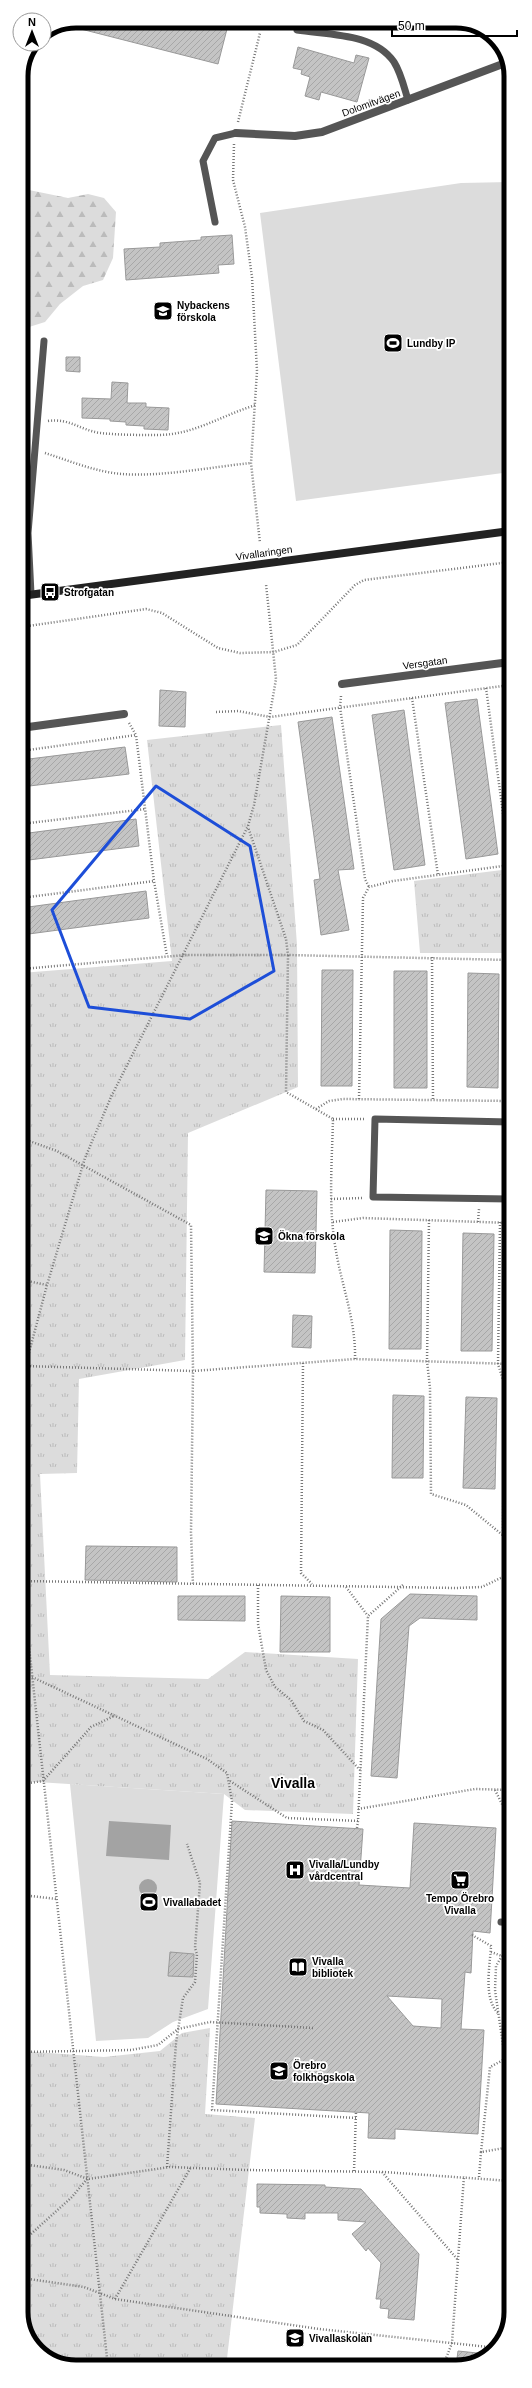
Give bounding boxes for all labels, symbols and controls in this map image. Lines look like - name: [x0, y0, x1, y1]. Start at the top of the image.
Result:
- north arrow: [12, 12, 52, 52]
- scale bar: [392, 12, 517, 38]
- text: N: [28, 16, 36, 28]
- text: 50 m: [398, 19, 425, 33]
- street label: Dolomitvägen: [340, 87, 402, 119]
- school or university icon: Nybackens förskola: [152, 300, 174, 322]
- place label: Nybackens förskola: [177, 300, 230, 323]
- sports icon: Lundby IP: [382, 332, 404, 354]
- place label: Lundby IP: [407, 338, 456, 349]
- street label: Vivallaringen: [235, 544, 293, 562]
- bus stop icon: Strofgatan: [39, 581, 61, 603]
- place label: Strofgatan: [64, 587, 114, 598]
- street label: Versgatan: [402, 654, 448, 672]
- school or university icon: Ökna förskola: [253, 1225, 275, 1247]
- place label: Ökna förskola: [278, 1230, 345, 1242]
- district label: Vivalla: [271, 1775, 315, 1791]
- hospital icon: Vivalla/Lundby vårdcentral: [284, 1859, 306, 1881]
- place label: Vivalla/Lundby vårdcentral: [309, 1859, 380, 1882]
- supermarket icon: Tempo Örebro Vivalla: [449, 1869, 471, 1891]
- sports icon: Vivallabadet: [138, 1891, 160, 1913]
- place label: Tempo Örebro Vivalla: [426, 1892, 494, 1916]
- place label: Vivallabadet: [163, 1897, 222, 1908]
- library icon: Vivalla bibliotek: [287, 1956, 309, 1978]
- place label: Vivalla bibliotek: [312, 1956, 354, 1979]
- place label: Örebro folkhögskola: [293, 2059, 355, 2083]
- school or university icon: Örebro folkhögskola: [268, 2060, 290, 2082]
- school or university icon: Vivallaskolan: [284, 2327, 306, 2349]
- place label: Vivallaskolan: [309, 2333, 372, 2344]

